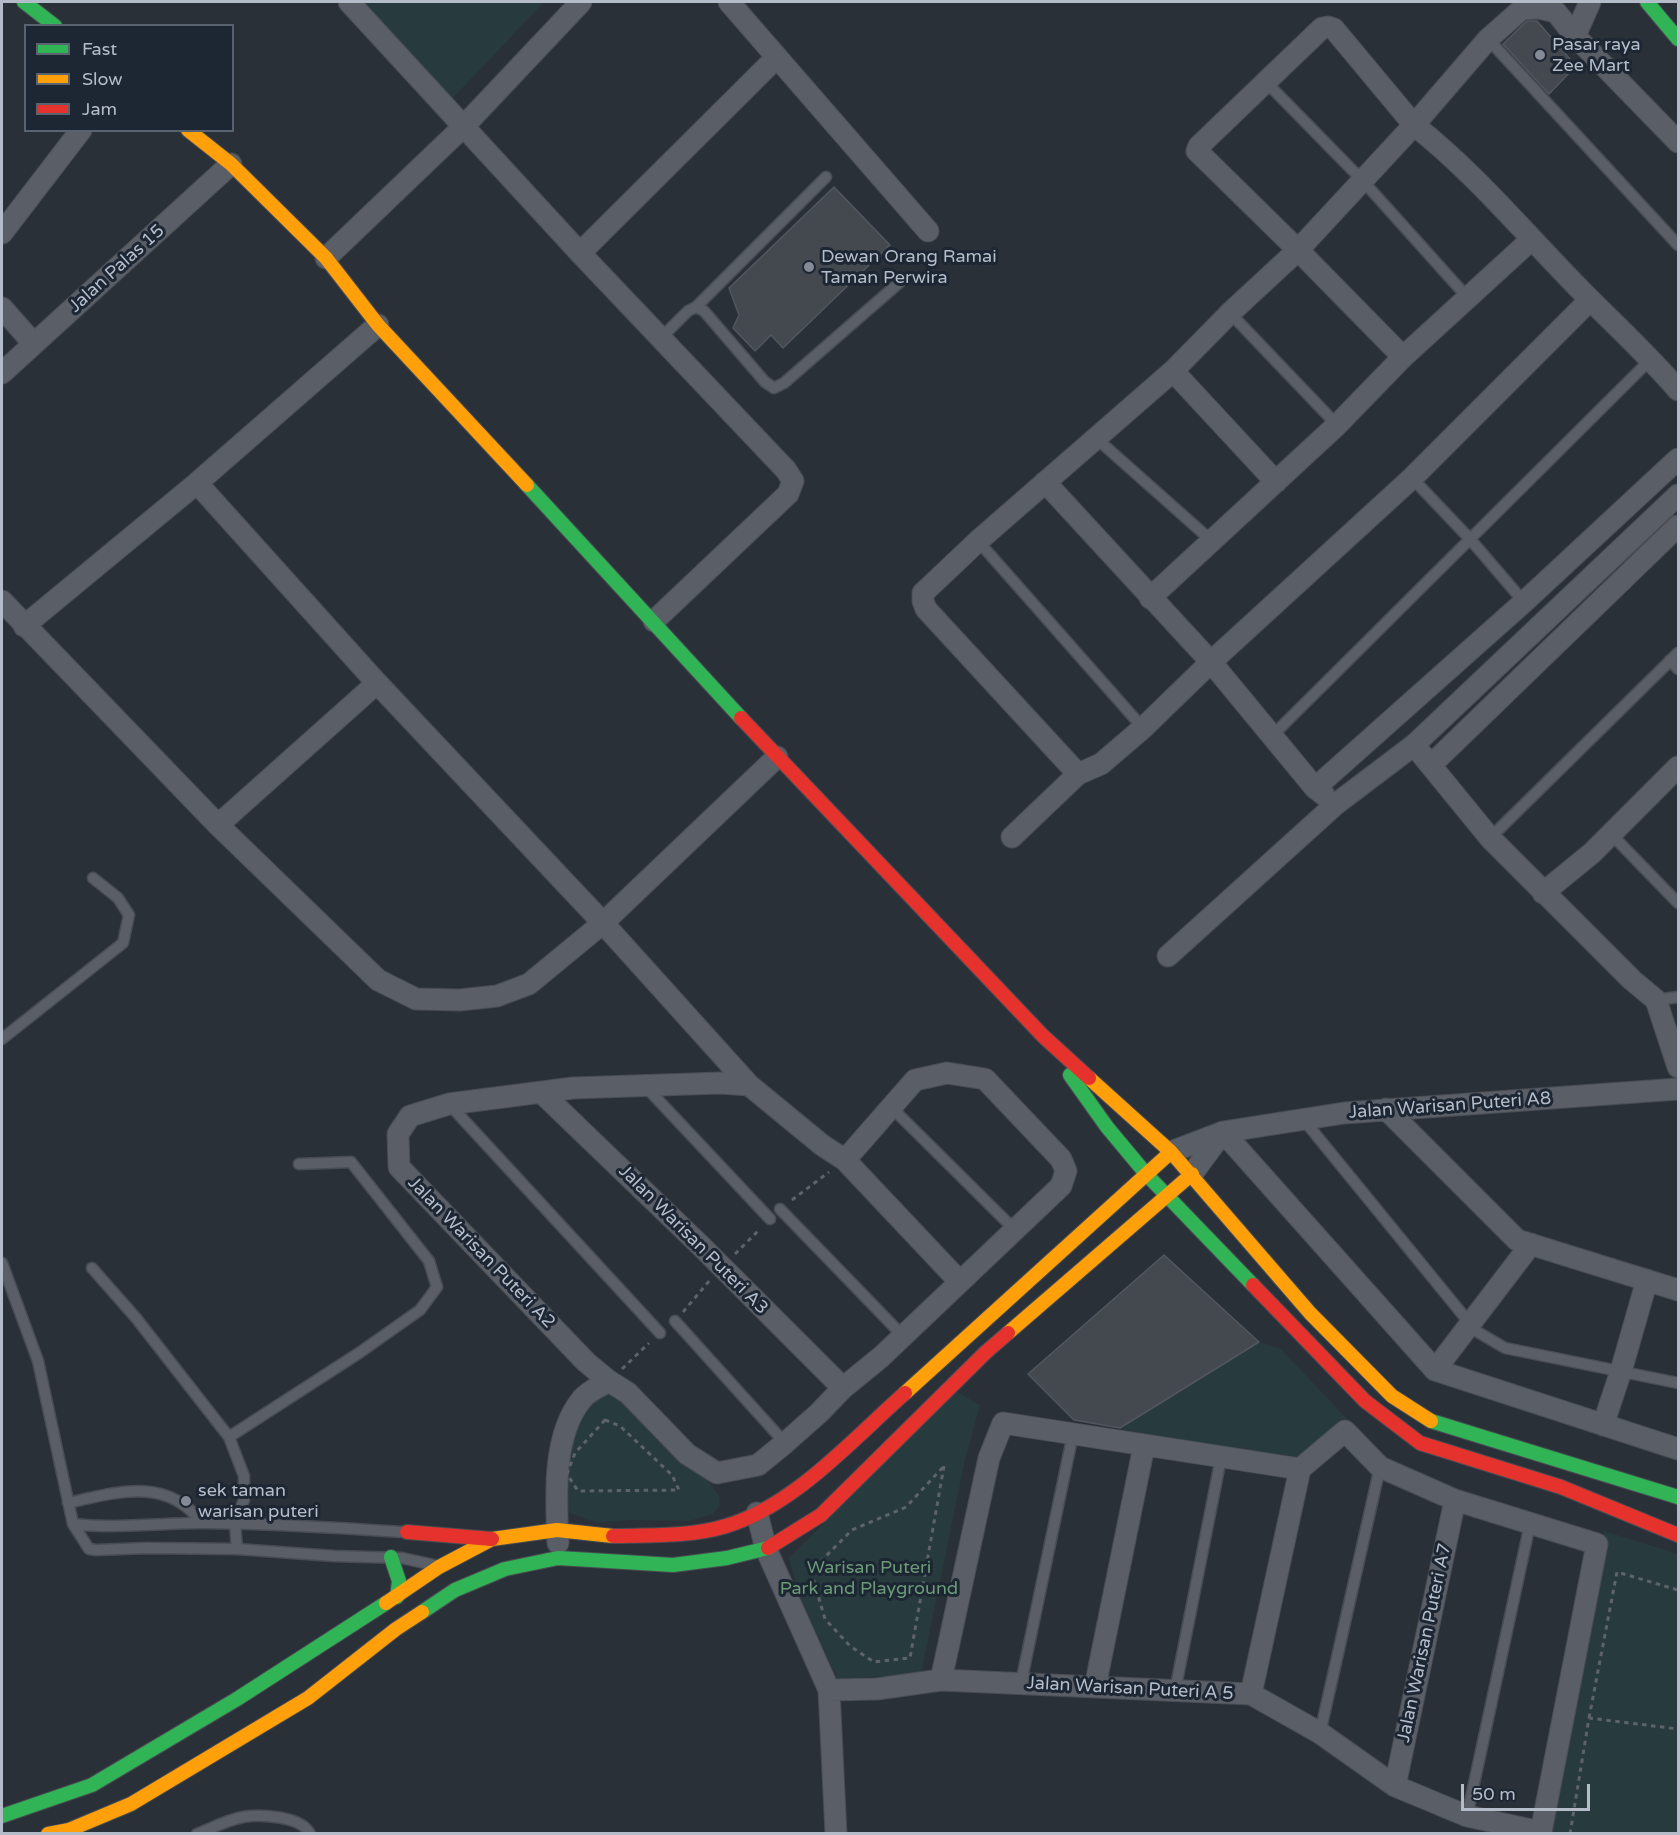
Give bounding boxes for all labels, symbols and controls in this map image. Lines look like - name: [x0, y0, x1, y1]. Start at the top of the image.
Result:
- legend: [24, 24, 234, 132]
- place label: Pasar raya Zee Mart: [1552, 34, 1641, 76]
- text: Fast: [82, 38, 117, 60]
- marker: Pasar raya Zee Mart: [1533, 48, 1547, 62]
- text: Slow: [82, 68, 123, 90]
- text: Jam: [82, 98, 117, 120]
- street label: Jalan Palas 15: [65, 220, 169, 318]
- place label: Dewan Orang Ramai Taman Perwira: [821, 246, 997, 288]
- marker: Dewan Orang Ramai Taman Perwira: [802, 260, 816, 274]
- street label: Jalan Warisan Puteri A8: [1348, 1088, 1552, 1124]
- street label: Jalan Warisan Puteri A3: [614, 1161, 772, 1319]
- street label: Jalan Warisan Puteri A2: [403, 1173, 559, 1333]
- place label: sek taman warisan puteri: [198, 1480, 319, 1522]
- marker: sek taman warisan puteri: [179, 1494, 193, 1508]
- street label: Jalan Warisan Puteri A7: [1393, 1542, 1457, 1744]
- park label: Warisan Puteri Park and Playground: [780, 1557, 958, 1600]
- street label: Jalan Warisan Puteri A 5: [1026, 1673, 1234, 1705]
- scale bar: [1464, 1772, 1593, 1810]
- text: 50 m: [1472, 1783, 1516, 1805]

